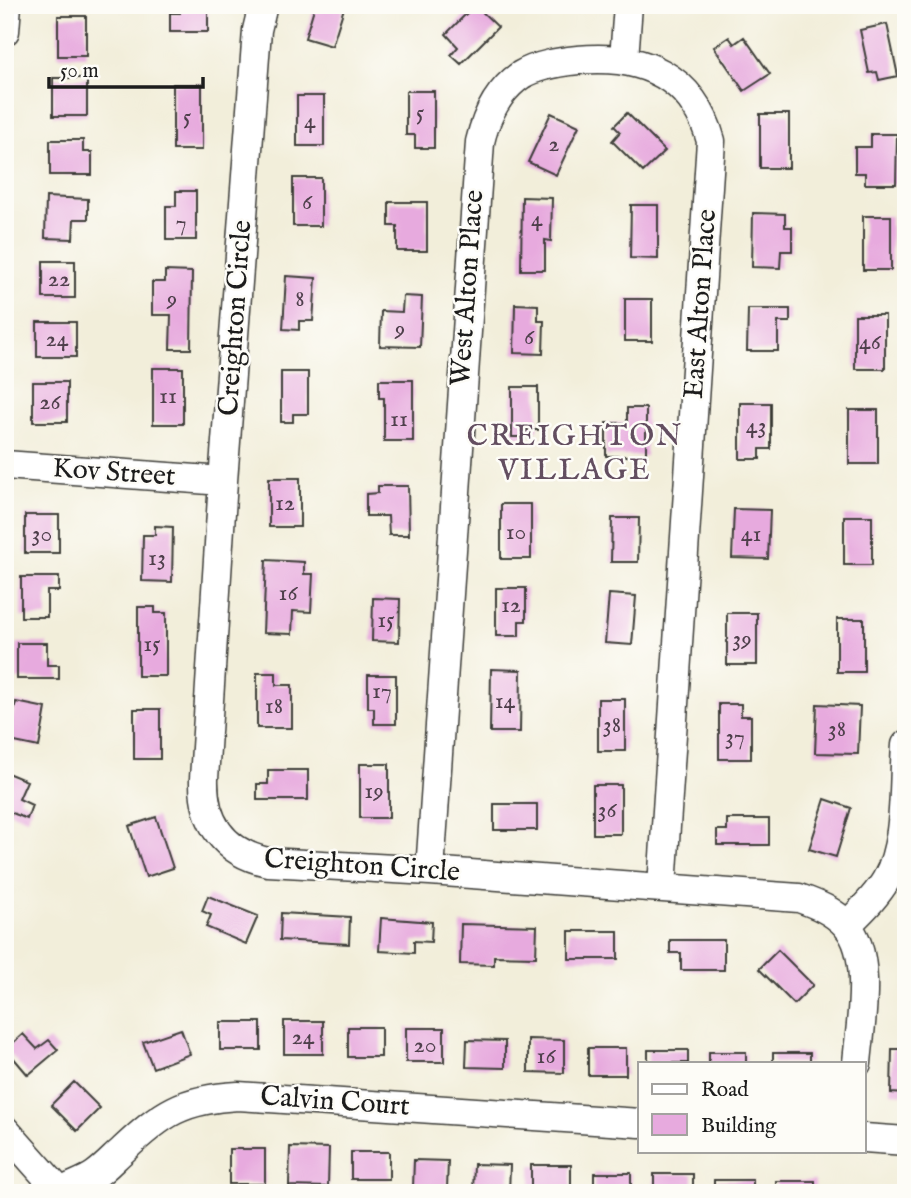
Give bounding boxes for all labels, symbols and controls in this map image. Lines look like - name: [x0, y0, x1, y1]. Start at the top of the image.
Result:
- scale bar: [49, 46, 203, 90]
- text: 50 m: [60, 58, 99, 85]
- house number: 5: [416, 98, 425, 129]
- house number: 5: [183, 102, 192, 133]
- house number: 4: [304, 106, 316, 137]
- house number: 2: [548, 129, 560, 160]
- house number: 6: [302, 187, 313, 218]
- street label: West Alton Place: [444, 189, 492, 387]
- house number: 4: [531, 204, 543, 235]
- house number: 7: [175, 208, 187, 239]
- street label: East Alton Place: [677, 208, 725, 400]
- street label: Creighton Circle: [212, 219, 260, 417]
- house number: 22: [48, 264, 70, 295]
- house number: 9: [166, 284, 177, 315]
- house number: 8: [295, 284, 305, 315]
- house number: 9: [394, 314, 405, 345]
- house number: 6: [524, 322, 535, 353]
- house number: 24: [45, 324, 69, 355]
- house number: 46: [859, 327, 882, 358]
- house number: 11: [159, 381, 177, 412]
- house number: 26: [39, 387, 62, 418]
- house number: 11: [390, 404, 408, 435]
- house number: 43: [746, 411, 766, 442]
- district label: CREIGHTON VILLAGE: [466, 418, 684, 490]
- street label: Kov Street: [51, 451, 177, 495]
- house number: 12: [275, 488, 295, 519]
- house number: 10: [506, 517, 526, 548]
- house number: 30: [32, 519, 52, 550]
- house number: 41: [741, 519, 761, 550]
- house number: 13: [148, 543, 166, 574]
- house number: 16: [278, 578, 298, 609]
- house number: 12: [501, 590, 521, 621]
- house number: 15: [377, 605, 395, 636]
- house number: 39: [732, 624, 752, 655]
- house number: 15: [143, 629, 161, 660]
- house number: 17: [372, 676, 392, 707]
- house number: 14: [495, 686, 516, 717]
- house number: 18: [265, 691, 283, 722]
- house number: 38: [603, 710, 621, 741]
- house number: 38: [828, 714, 846, 745]
- house number: 37: [725, 722, 745, 753]
- house number: 19: [364, 776, 384, 807]
- house number: 36: [597, 795, 617, 826]
- street label: Creighton Circle: [263, 842, 461, 890]
- house number: 24: [291, 1022, 315, 1053]
- house number: 20: [413, 1030, 437, 1061]
- house number: 16: [536, 1041, 556, 1072]
- legend: [638, 1062, 866, 1152]
- text: Road: [701, 1077, 749, 1104]
- street label: Calvin Court: [259, 1079, 411, 1125]
- text: Building: [701, 1113, 777, 1140]

